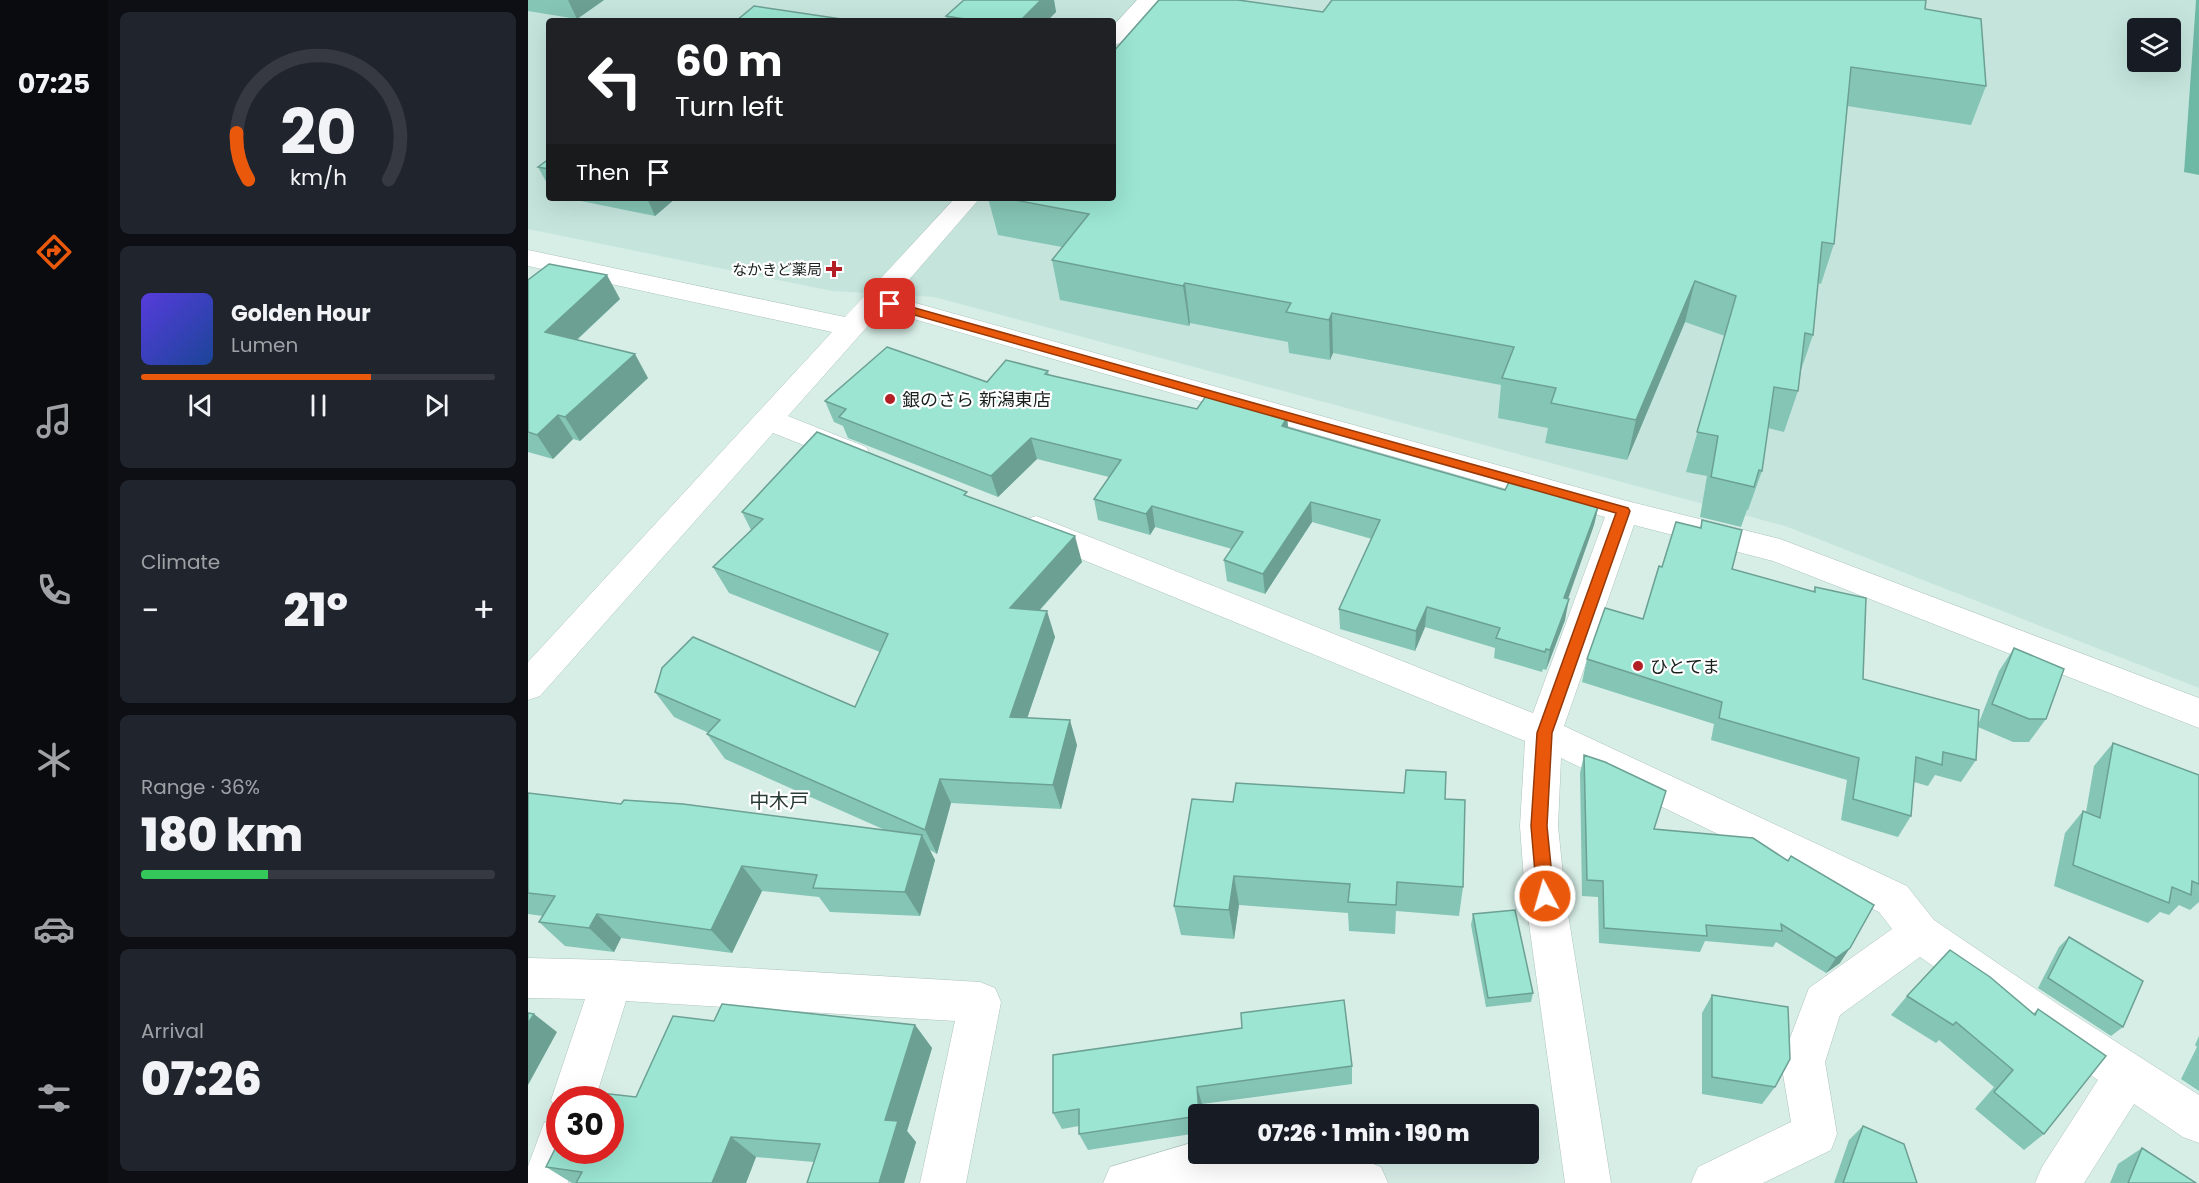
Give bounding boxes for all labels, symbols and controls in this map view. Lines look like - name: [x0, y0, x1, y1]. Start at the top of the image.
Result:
- map controls: [2127, 18, 2181, 72]
- button: layers: [2127, 18, 2181, 72]
- text: 60 m: [675, 32, 783, 91]
- icon: left: [576, 42, 654, 120]
- text: 07:25: [18, 65, 90, 102]
- text: 20: [280, 88, 356, 176]
- text: Turn left: [675, 88, 784, 125]
- icon: arrive: [642, 156, 675, 189]
- text: Then: [576, 157, 630, 188]
- text: km/h: [289, 162, 347, 193]
- icon: directions: [33, 231, 75, 273]
- place label: なかきど薬局: [732, 259, 822, 280]
- marker: なかきど薬局: [827, 262, 841, 276]
- pin: [864, 278, 915, 329]
- icon: arrive: [873, 287, 906, 320]
- text: Golden Hour: [231, 298, 371, 329]
- text: Lumen: [231, 331, 298, 359]
- place label: 銀のさら 新潟東店: [902, 387, 1051, 412]
- icon: previous: [184, 389, 217, 422]
- icon: pause: [302, 389, 335, 422]
- icon: next: [420, 389, 453, 422]
- marker: 銀のさら 新潟東店: [883, 392, 897, 406]
- icon: music: [33, 400, 75, 442]
- text: Climate: [141, 548, 220, 576]
- icon: phone: [33, 569, 75, 611]
- text: 21°: [284, 579, 348, 642]
- text: −: [141, 587, 159, 634]
- text: +: [472, 587, 495, 634]
- place label: ひとてま: [1650, 654, 1720, 679]
- marker: ひとてま: [1631, 659, 1645, 673]
- icon: climate: [33, 739, 75, 781]
- text: Range · 36%: [141, 773, 260, 801]
- district label: 中木戸: [749, 787, 809, 815]
- text: 180 km: [141, 804, 303, 867]
- position arrow: [1513, 864, 1577, 928]
- icon: car: [33, 908, 75, 950]
- text: Arrival: [141, 1017, 204, 1045]
- text: 07:26: [141, 1048, 262, 1111]
- icon: filters: [33, 1077, 75, 1119]
- speed limit sign: 30: [546, 1086, 624, 1164]
- text: 07:26 · 1 min · 190 m: [1257, 1118, 1470, 1149]

